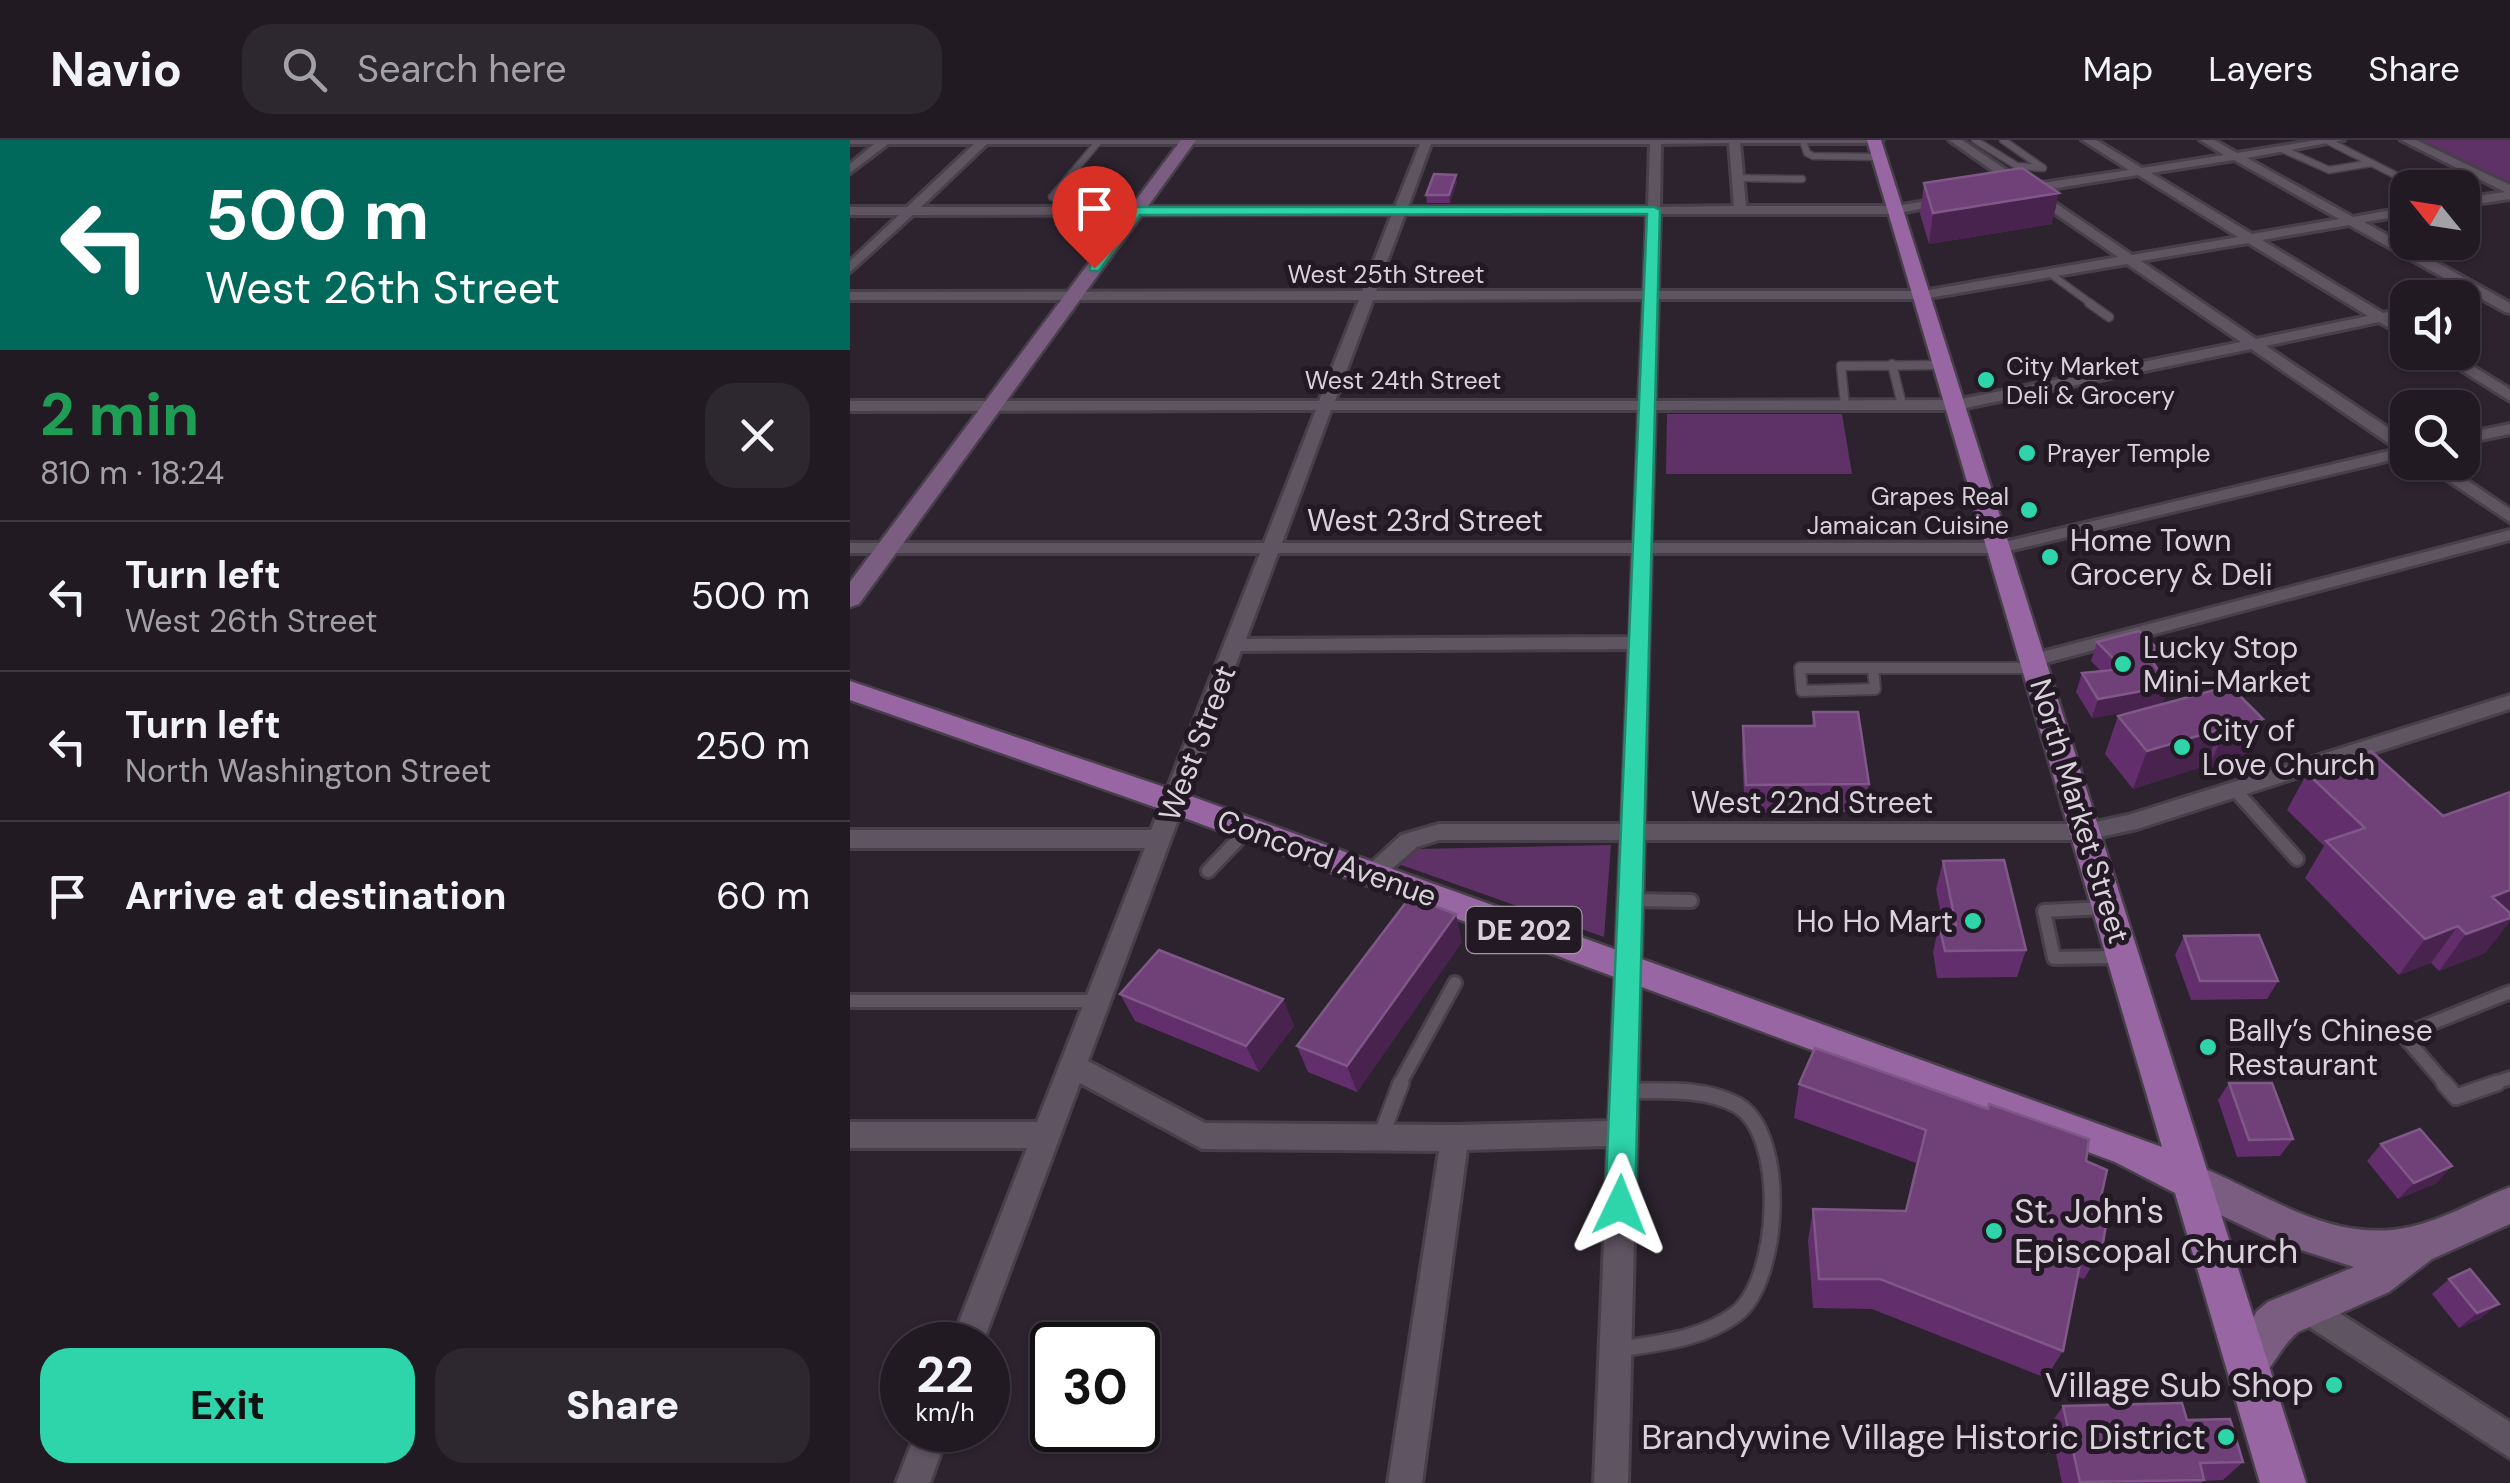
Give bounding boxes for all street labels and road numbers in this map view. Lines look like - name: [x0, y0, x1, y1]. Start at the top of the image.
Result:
- street label: West 25th Street: [1288, 258, 1484, 291]
- street label: West 24th Street: [1305, 364, 1501, 397]
- street label: West 23rd Street: [1307, 501, 1543, 540]
- street label: West Street: [1149, 660, 1245, 826]
- street label: North Market Street: [2021, 674, 2139, 948]
- street label: West 22nd Street: [1691, 783, 1933, 822]
- street label: Concord Avenue: [1212, 800, 1442, 916]
- road number: DE 202: [1466, 907, 1582, 953]

